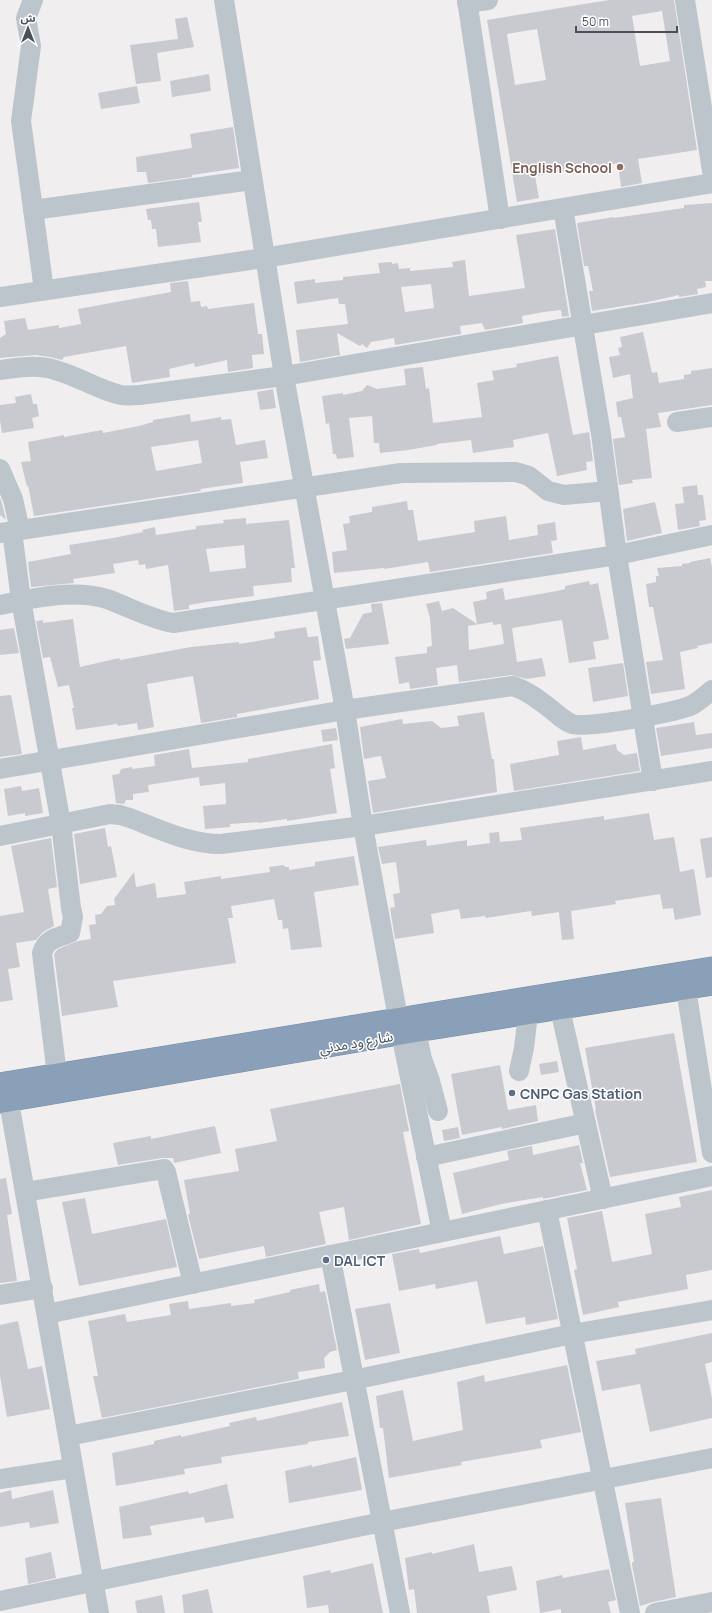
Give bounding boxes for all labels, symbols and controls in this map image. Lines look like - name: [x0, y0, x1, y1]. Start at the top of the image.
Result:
- north arrow: [8, 8, 48, 48]
- scale bar: [576, 8, 677, 34]
- text: ش: [20, 10, 36, 25]
- text: 50 m: [582, 13, 609, 30]
- place label: English School: [512, 158, 612, 177]
- marker: English School: [615, 162, 625, 172]
- street label: شارع ود مدني: [318, 1026, 395, 1060]
- place label: CNPC Gas Station: [520, 1084, 642, 1103]
- marker: CNPC Gas Station: [507, 1088, 517, 1098]
- place label: DAL ICT: [334, 1251, 386, 1270]
- marker: DAL ICT: [321, 1255, 331, 1265]

